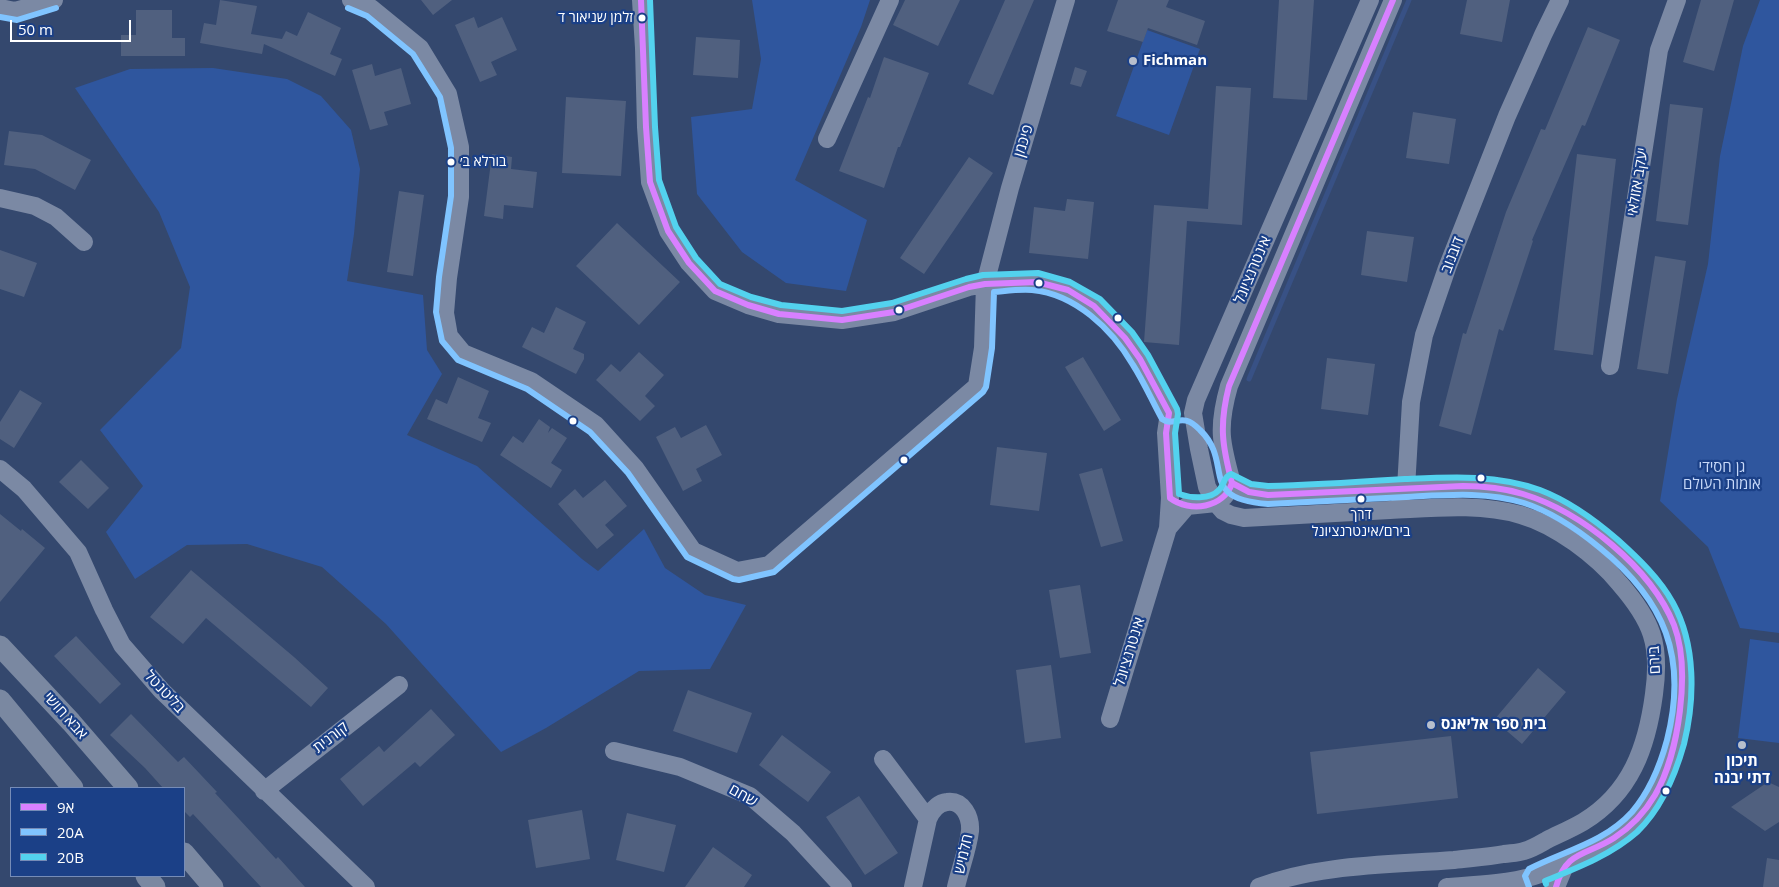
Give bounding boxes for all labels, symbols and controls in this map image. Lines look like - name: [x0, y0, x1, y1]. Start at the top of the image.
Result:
- scale bar: [12, 10, 134, 42]
- place label: זלמן שניאור ד: [558, 10, 633, 26]
- marker: זלמן שניאור ד: [637, 13, 647, 23]
- text: 50 m: [18, 19, 53, 39]
- place label: Fichman: [1143, 52, 1207, 70]
- marker: Fichman: [1127, 55, 1139, 67]
- street label: פיכמן: [1011, 123, 1037, 159]
- street label: יעקב אזולאי: [1624, 146, 1652, 218]
- place label: בורלא ב׳: [460, 154, 506, 170]
- marker: בורלא ב׳: [446, 157, 456, 167]
- street label: אינטרנציונל: [1231, 233, 1275, 307]
- street label: דובנוב: [1438, 234, 1468, 276]
- unlabelled marker: [1034, 278, 1044, 288]
- unlabelled marker: [894, 305, 904, 315]
- unlabelled marker: [1113, 313, 1123, 323]
- unlabelled marker: [568, 416, 578, 426]
- unlabelled marker: [899, 455, 909, 465]
- park label: גן חסידי אומות העולם: [1683, 459, 1761, 494]
- unlabelled marker: [1476, 473, 1486, 483]
- marker: דרך בירם/אינטרנציונל: [1356, 494, 1366, 504]
- place label: דרך בירם/אינטרנציונל: [1312, 507, 1410, 540]
- street label: אינטרנציונל: [1111, 615, 1149, 689]
- street label: בירם: [1645, 645, 1665, 675]
- street label: בליטנטל: [140, 667, 188, 717]
- street label: אבא חושי: [39, 689, 91, 743]
- place label: בית ספר אליאנס: [1441, 716, 1546, 734]
- street label: קורנית: [310, 719, 352, 757]
- marker: בית ספר אליאנס: [1425, 719, 1437, 731]
- marker: תיכון דתי יבנה: [1736, 739, 1748, 751]
- place label: תיכון דתי יבנה: [1714, 753, 1770, 788]
- street label: שחם: [726, 781, 760, 811]
- unlabelled marker: [1661, 786, 1671, 796]
- legend: [10, 787, 185, 877]
- text: 9א: [57, 797, 74, 817]
- text: 20A: [57, 822, 84, 842]
- street label: חלמיש: [951, 832, 977, 876]
- text: 20B: [57, 847, 84, 867]

